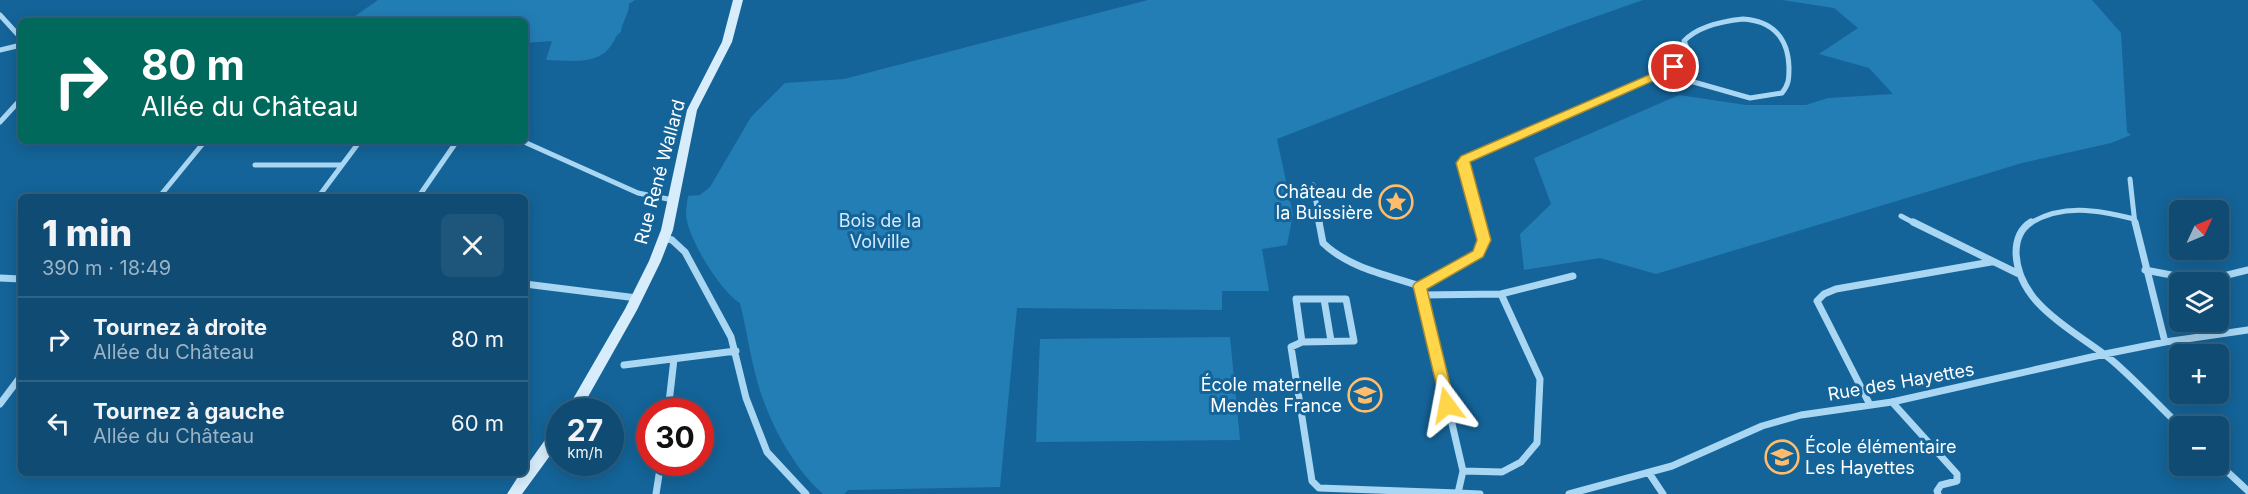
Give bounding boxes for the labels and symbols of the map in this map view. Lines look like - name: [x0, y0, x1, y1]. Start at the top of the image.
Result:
- pin: [1648, 41, 1699, 92]
- street label: Rue René Wallard: [630, 97, 689, 247]
- place label: Château de la Buissière: [1275, 181, 1373, 223]
- place icon: Château de la Buissière: [1378, 184, 1414, 220]
- north arrow: [2169, 200, 2229, 260]
- park label: Bois de la Volville: [839, 210, 921, 252]
- street label: Rue des Hayettes: [1826, 358, 1976, 405]
- place label: École maternelle Mendès France: [1201, 373, 1342, 416]
- position arrow: [1415, 373, 1479, 437]
- school or university icon: École maternelle Mendès France: [1347, 377, 1383, 413]
- speed limit sign: 30: [636, 398, 714, 476]
- place label: École élémentaire Les Hayettes: [1805, 435, 1956, 478]
- school or university icon: École élémentaire Les Hayettes: [1764, 439, 1800, 475]

